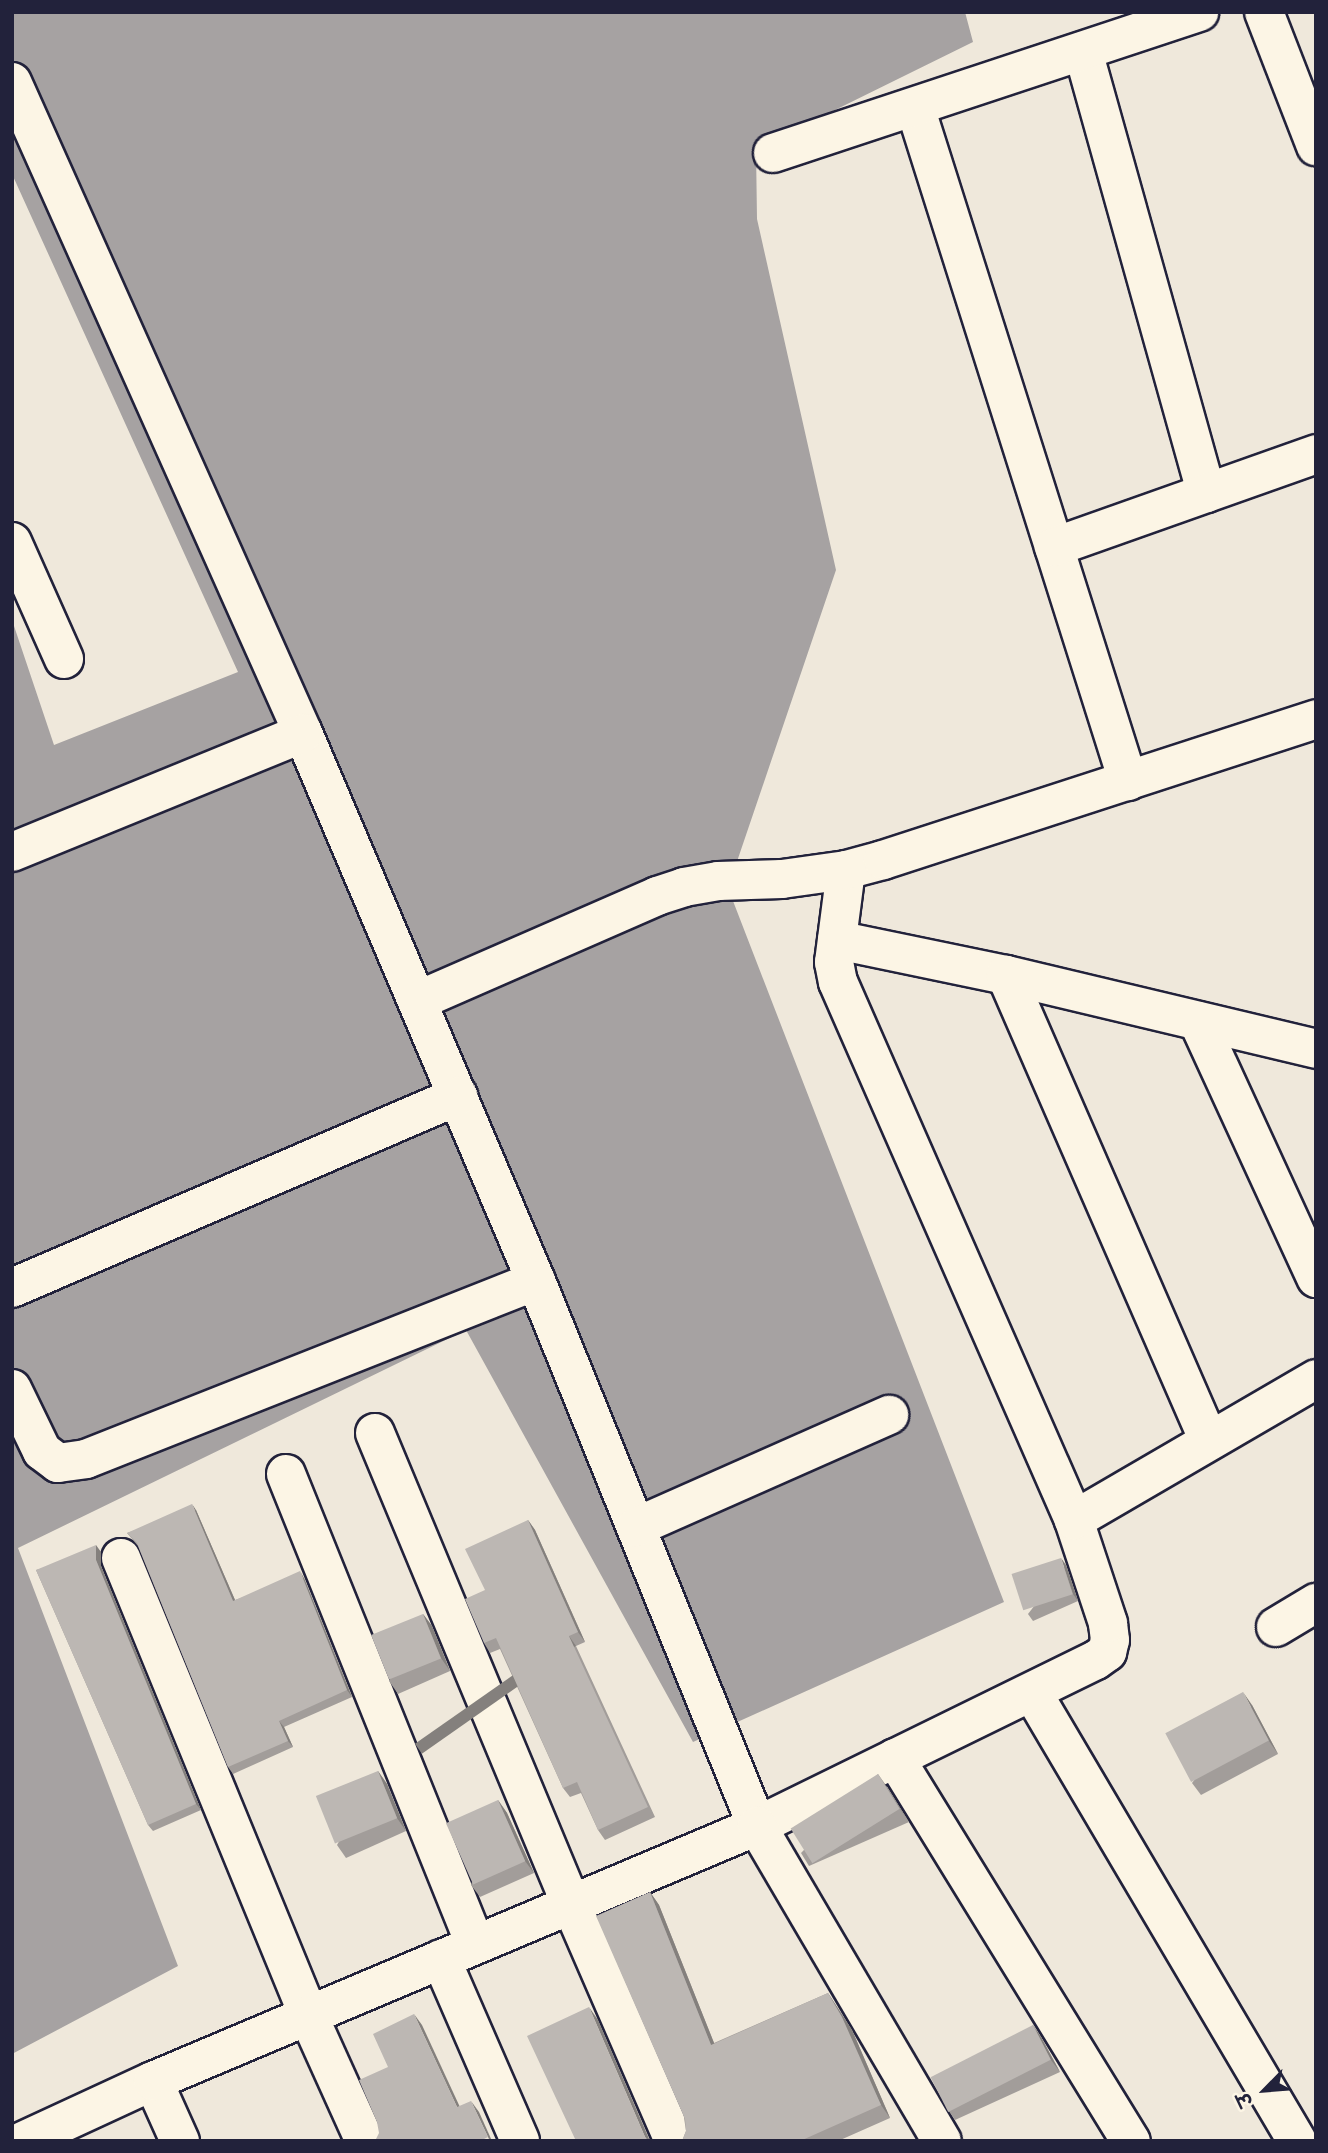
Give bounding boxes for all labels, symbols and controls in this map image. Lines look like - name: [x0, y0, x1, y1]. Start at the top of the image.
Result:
- north arrow: [1230, 2055, 1300, 2125]
- text: उ: [1231, 2088, 1260, 2111]

